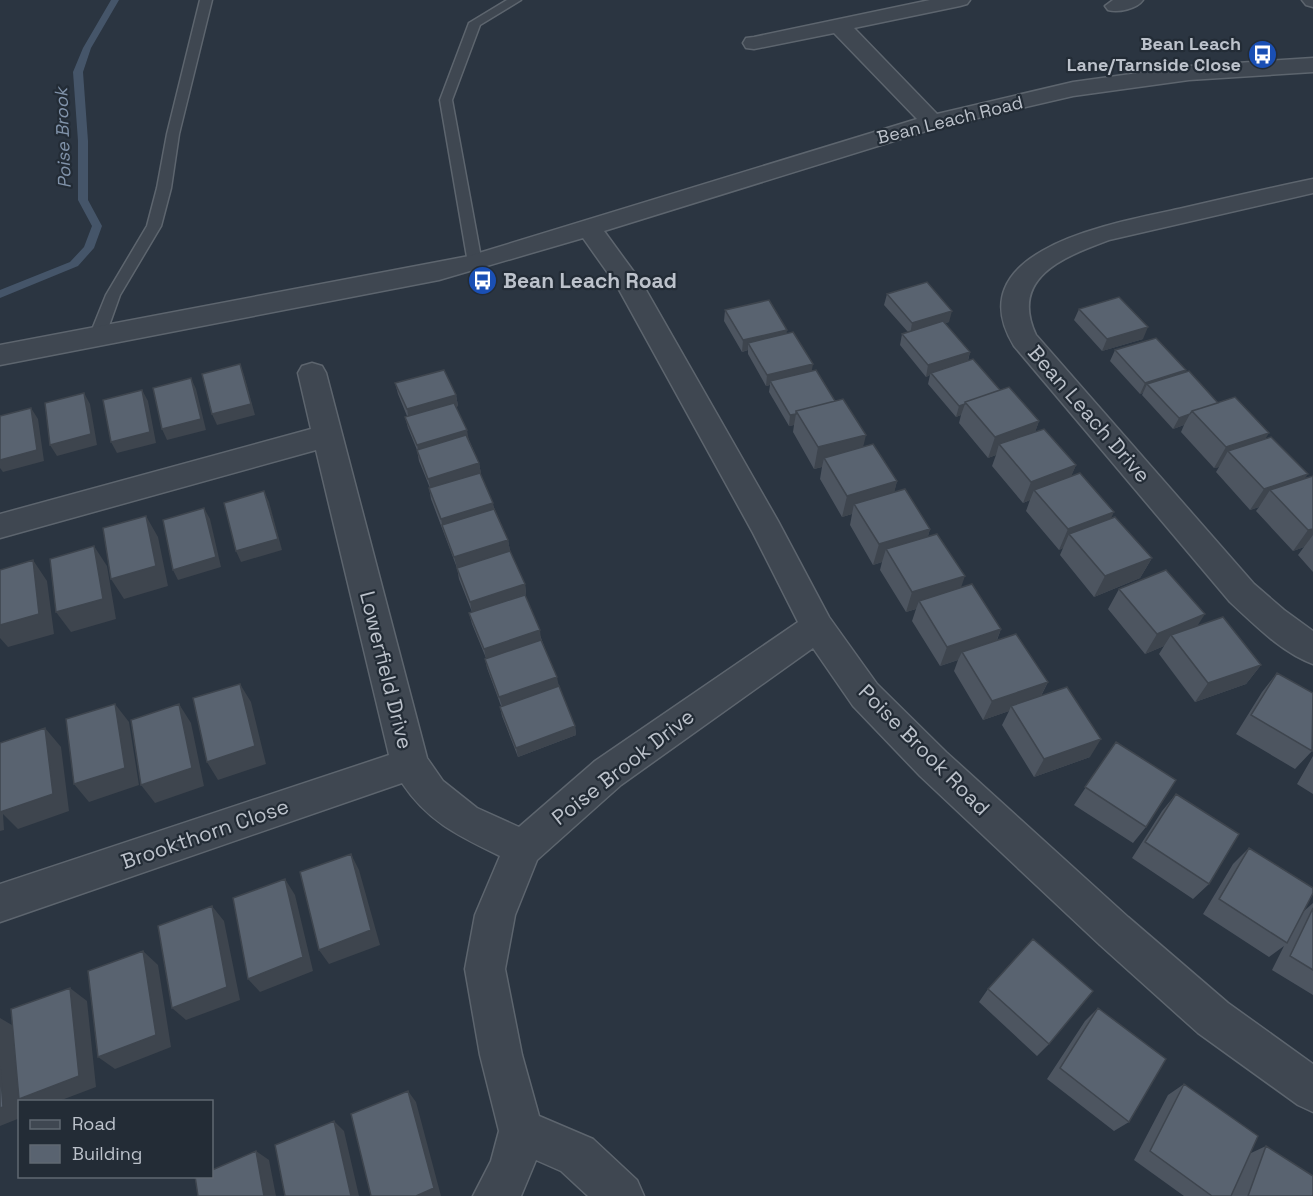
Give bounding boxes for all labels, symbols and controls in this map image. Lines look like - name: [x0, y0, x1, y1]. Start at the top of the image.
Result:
- place label: Bean Leach Lane/Tarnside Close: [1067, 32, 1241, 76]
- bus stop icon: Bean Leach Lane/Tarnside Close: [1246, 38, 1278, 70]
- water label: Poise Brook: [49, 85, 76, 189]
- street label: Bean Leach Road: [874, 90, 1025, 149]
- bus stop icon: Bean Leach Road: [466, 265, 498, 297]
- place label: Bean Leach Road: [503, 267, 677, 294]
- street label: Bean Leach Drive: [1022, 339, 1156, 488]
- street label: Lowerfield Drive: [354, 588, 419, 752]
- street label: Poise Brook Road: [853, 678, 996, 821]
- street label: Poise Brook Drive: [546, 703, 699, 831]
- street label: Brookthorn Close: [117, 792, 292, 875]
- legend: [18, 1100, 213, 1178]
- text: Road: [72, 1112, 116, 1135]
- text: Building: [72, 1142, 142, 1165]

